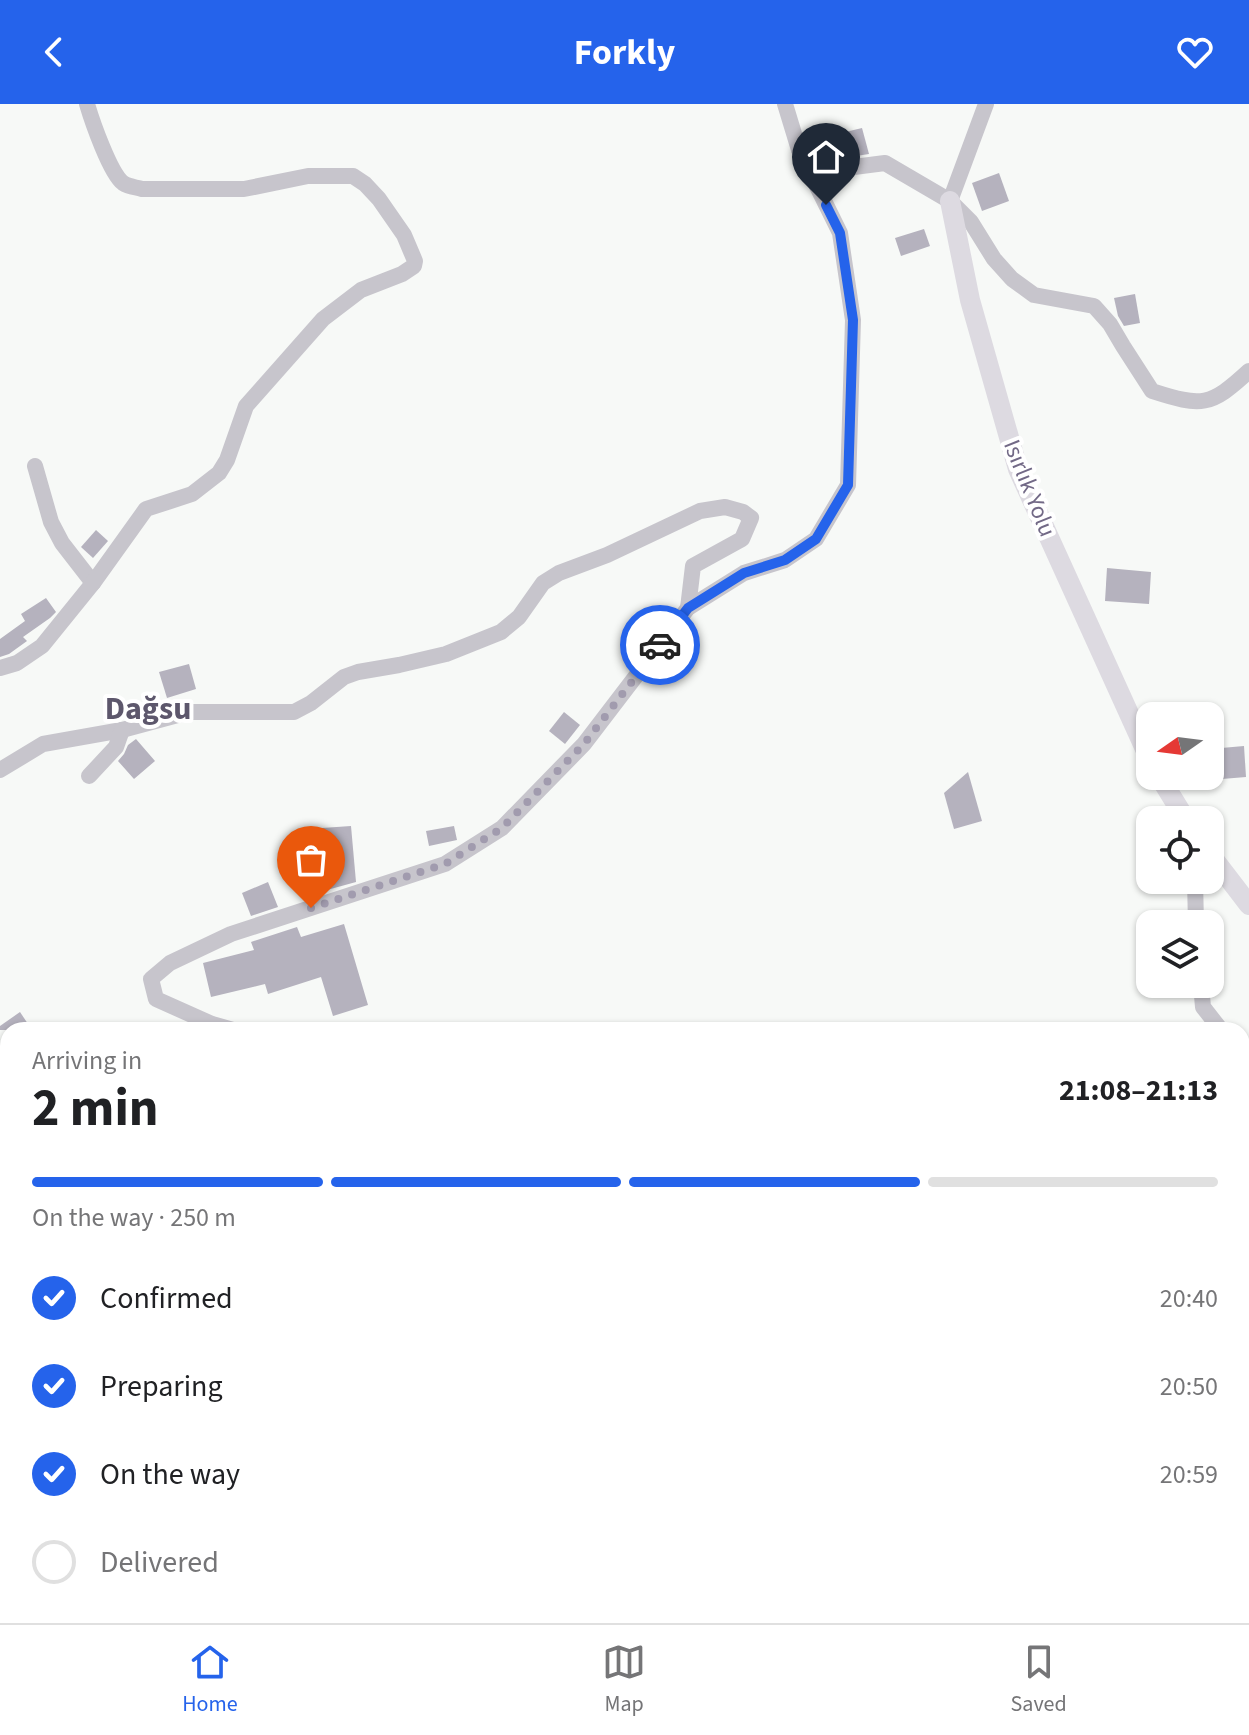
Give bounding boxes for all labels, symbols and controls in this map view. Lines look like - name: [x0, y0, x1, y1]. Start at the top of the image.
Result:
- text: Forkly: [574, 27, 675, 78]
- icon: back: [32, 30, 76, 74]
- icon: heart: [1173, 30, 1217, 74]
- pin: [792, 123, 860, 205]
- icon: home: [804, 135, 848, 179]
- street label: Isırlık Yolu: [994, 434, 1065, 542]
- courier: [620, 605, 700, 685]
- icon: car: [638, 623, 682, 667]
- district label: Dağsu: [105, 686, 191, 732]
- north arrow: [1136, 702, 1224, 790]
- map controls: [1136, 702, 1224, 998]
- button: locate: [1136, 806, 1224, 894]
- pin: [277, 826, 345, 908]
- icon: bag: [289, 838, 333, 882]
- button: layers: [1136, 910, 1224, 998]
- text: Arriving in: [32, 1042, 142, 1079]
- text: 21:08–21:13: [1059, 1069, 1218, 1112]
- text: 2 min: [32, 1072, 159, 1146]
- text: On the way · 250 m: [32, 1199, 236, 1236]
- icon: check: [32, 1276, 76, 1320]
- text: Confirmed: [100, 1277, 233, 1320]
- text: 20:40: [1160, 1280, 1218, 1317]
- icon: check: [32, 1364, 76, 1408]
- text: Preparing: [100, 1365, 223, 1408]
- text: 20:50: [1160, 1368, 1218, 1405]
- icon: check: [32, 1452, 76, 1496]
- text: On the way: [100, 1453, 240, 1496]
- text: 20:59: [1160, 1456, 1218, 1493]
- text: Delivered: [100, 1541, 219, 1584]
- tab: Home: [182, 1640, 238, 1720]
- tab: Map: [602, 1640, 646, 1720]
- tab: Saved: [1011, 1640, 1067, 1720]

